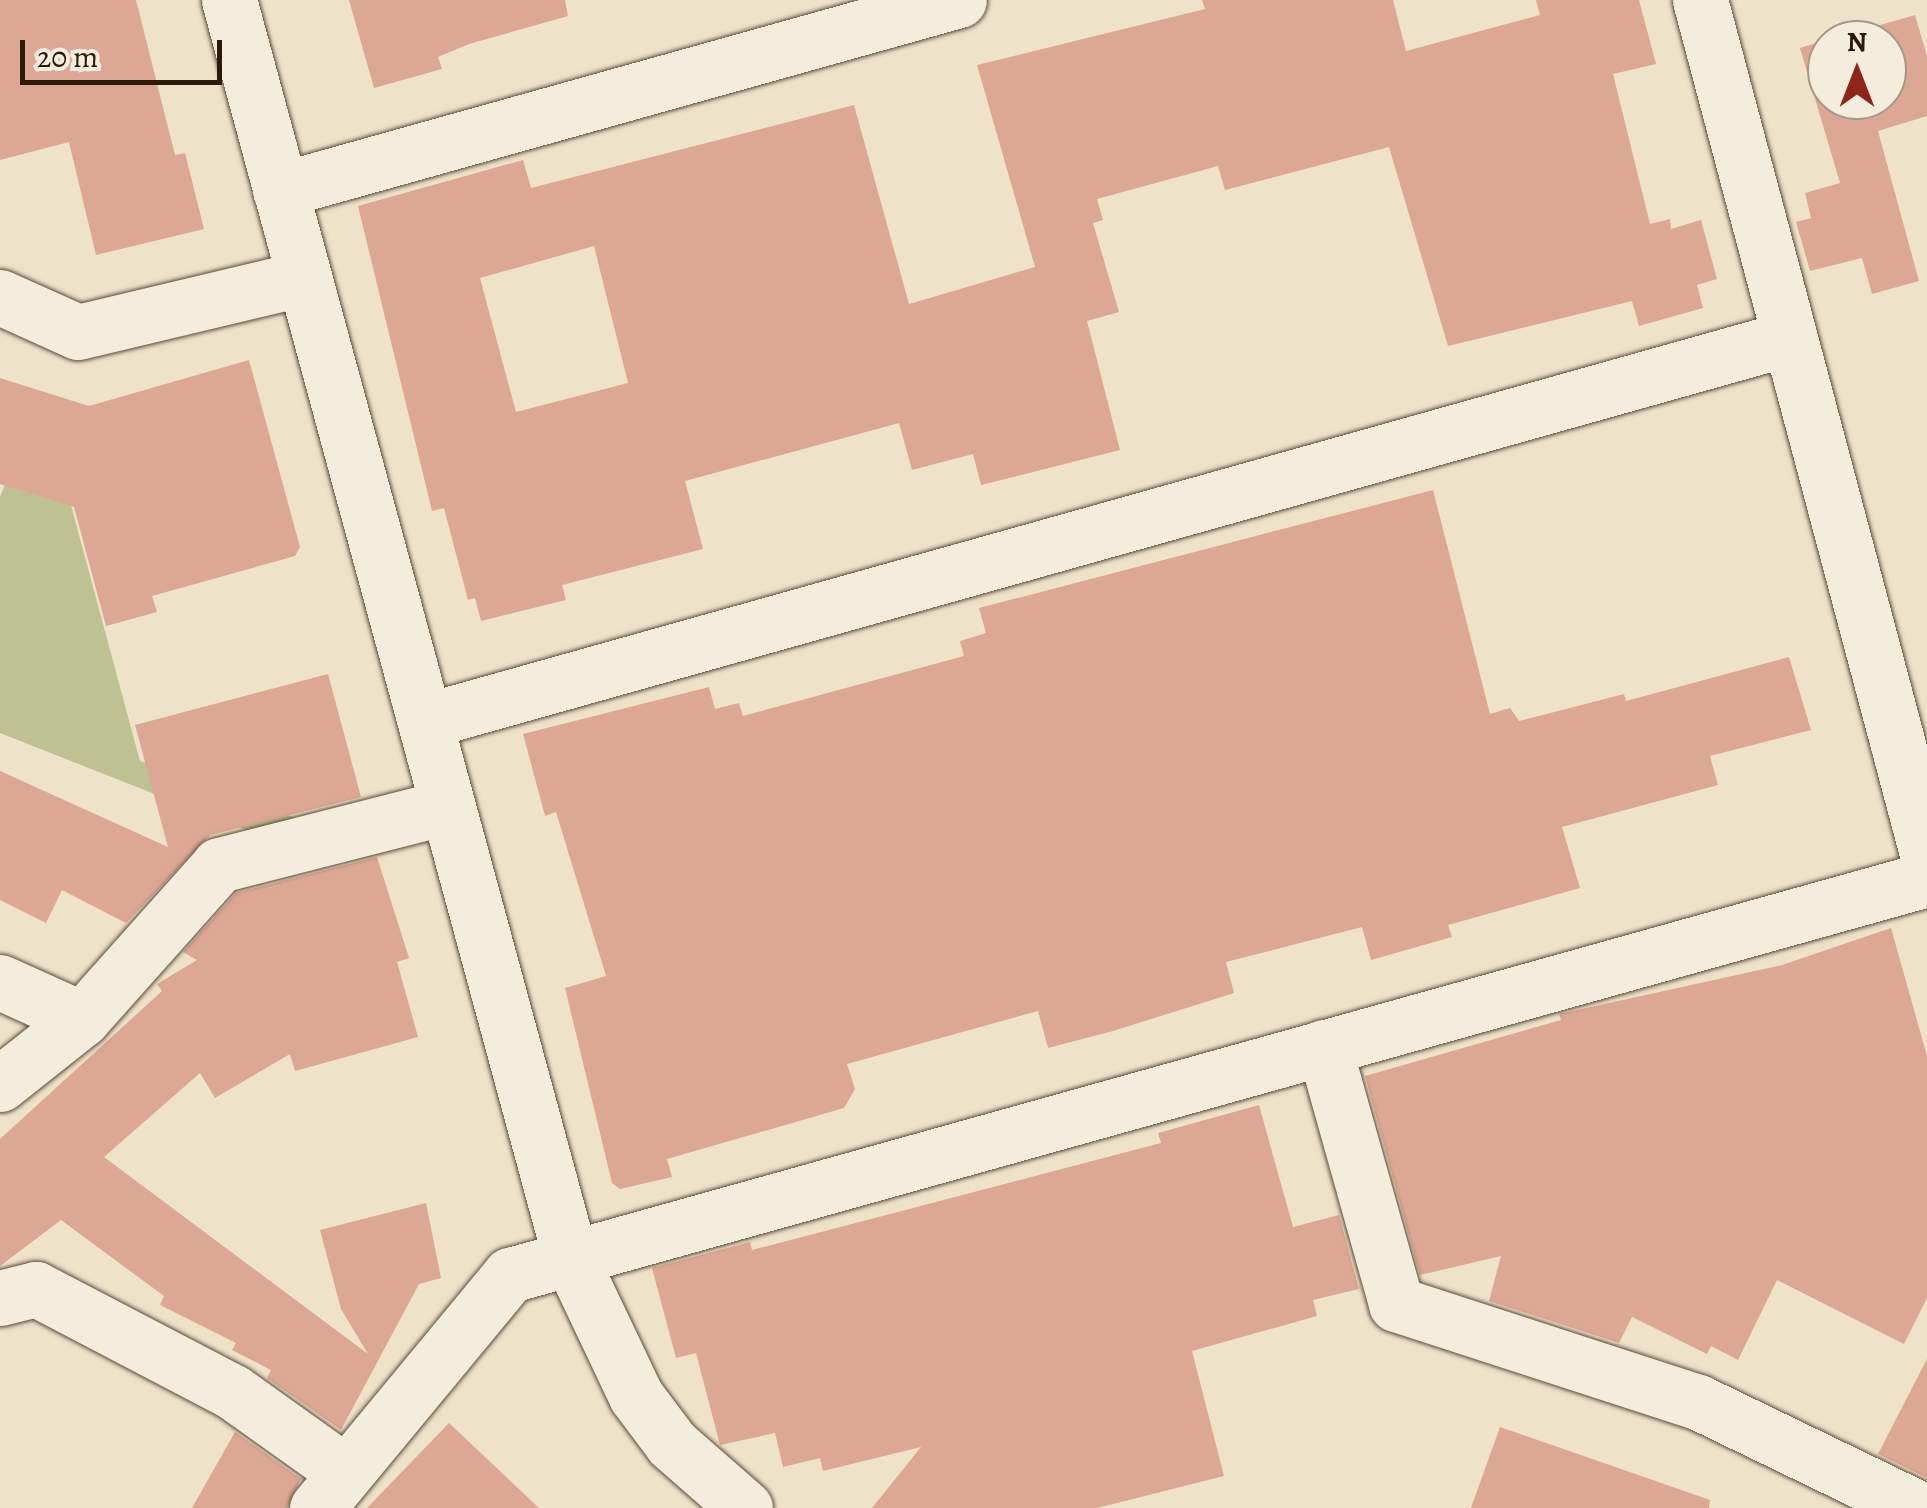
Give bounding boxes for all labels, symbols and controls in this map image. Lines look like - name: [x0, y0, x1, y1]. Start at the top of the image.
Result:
- scale bar: [25, 20, 228, 82]
- north arrow: [1807, 20, 1907, 120]
- text: N: [1847, 23, 1867, 61]
- text: 20 m: [37, 37, 98, 77]

